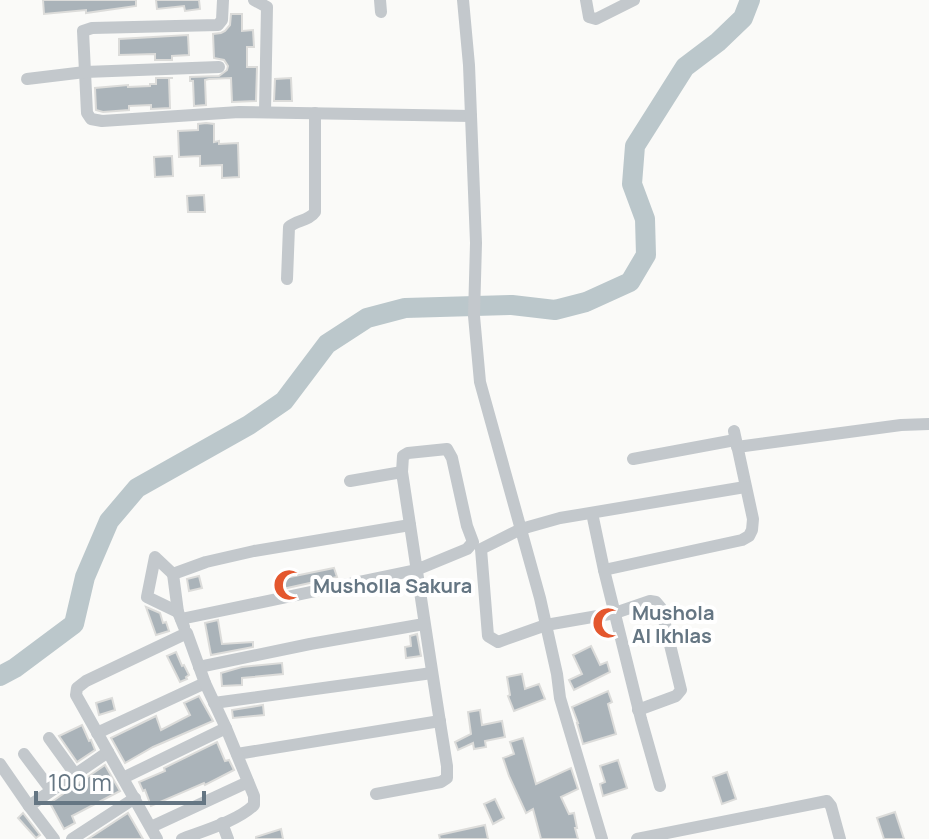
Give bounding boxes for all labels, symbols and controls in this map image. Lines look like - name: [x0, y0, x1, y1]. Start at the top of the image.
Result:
- mosque icon: Musholla Sakura: [272, 568, 306, 602]
- place label: Musholla Sakura: [313, 572, 472, 599]
- place label: Mushola Al Ikhlas: [632, 599, 714, 649]
- mosque icon: Mushola Al Ikhlas: [591, 606, 625, 640]
- scale bar: [36, 755, 204, 805]
- text: 100 m: [48, 765, 112, 798]

